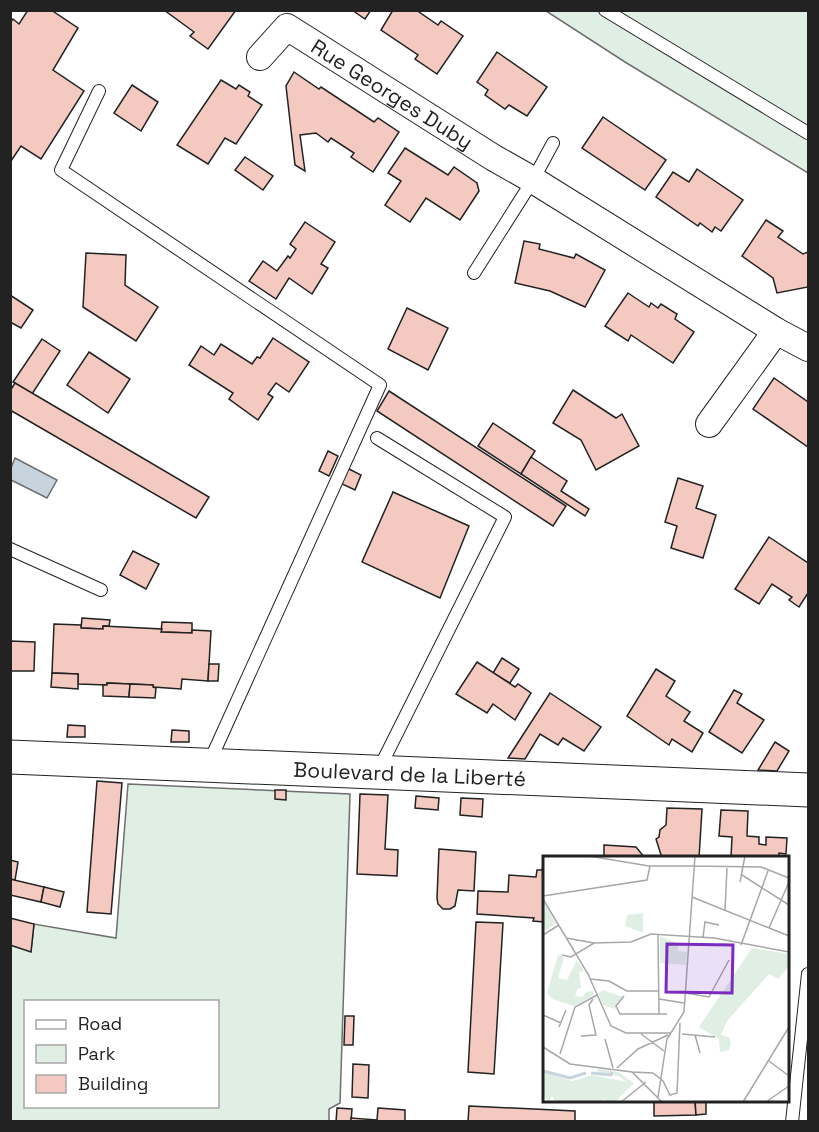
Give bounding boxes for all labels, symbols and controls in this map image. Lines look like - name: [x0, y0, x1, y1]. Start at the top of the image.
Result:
- street label: Rue Georges Duby: [306, 32, 478, 155]
- street label: Boulevard de la Liberté: [293, 755, 526, 792]
- inset map: [543, 856, 789, 1102]
- legend: [24, 1000, 219, 1108]
- text: Road: [78, 1012, 122, 1035]
- text: Park: [78, 1042, 116, 1065]
- text: Building: [78, 1072, 148, 1095]

